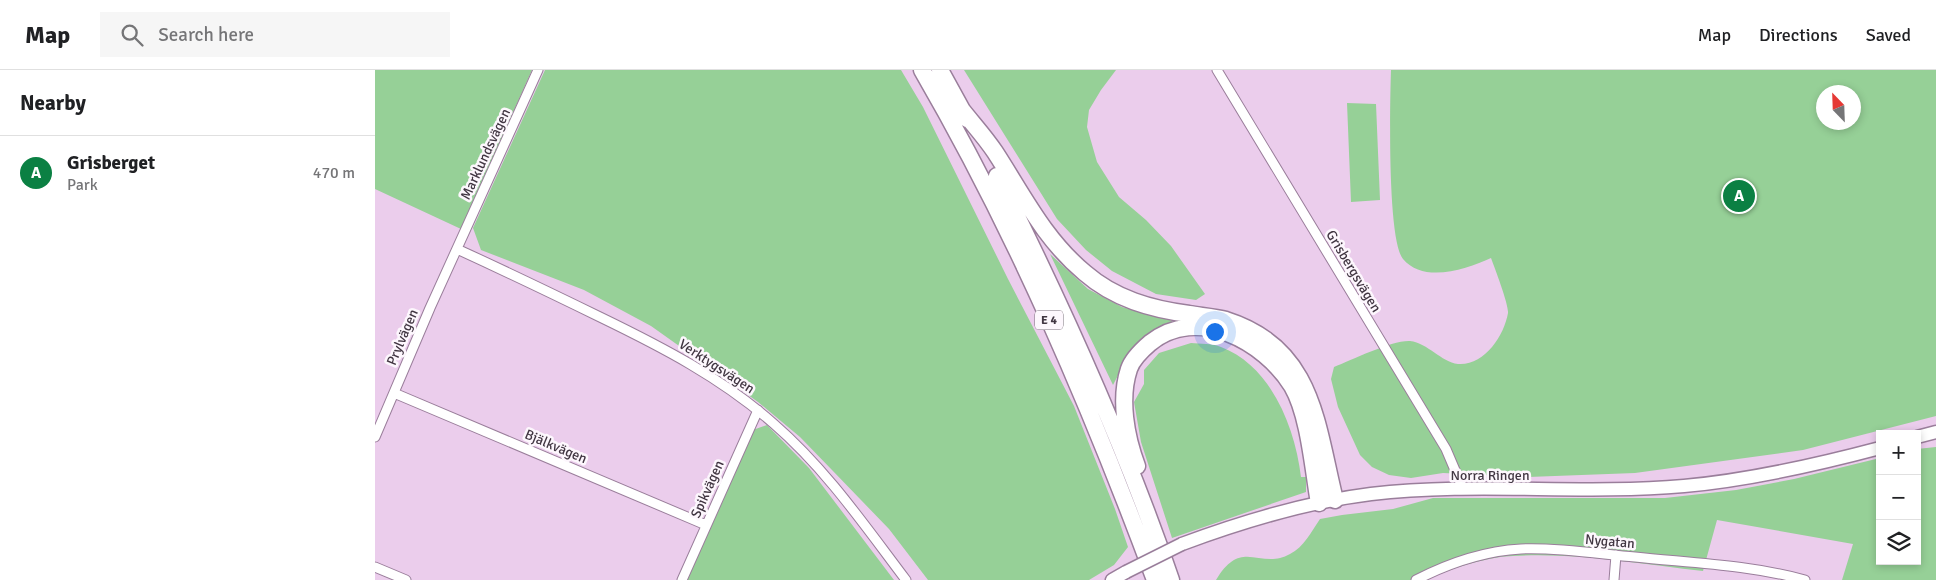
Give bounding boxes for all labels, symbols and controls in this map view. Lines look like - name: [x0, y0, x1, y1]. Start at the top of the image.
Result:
- search box: [100, 12, 450, 57]
- text: Map: [25, 20, 70, 50]
- icon: search: [118, 21, 146, 49]
- text: Search here: [158, 23, 254, 47]
- text: Map: [1698, 24, 1731, 46]
- text: Directions: [1759, 24, 1838, 46]
- text: Saved: [1866, 24, 1911, 46]
- north arrow: [1816, 85, 1861, 130]
- text: Nearby: [20, 90, 86, 116]
- street label: Marklundsvägen: [457, 106, 514, 202]
- text: Grisberget: [67, 151, 155, 175]
- text: A: [31, 163, 41, 183]
- text: 470 m: [313, 163, 355, 183]
- text: Park: [67, 175, 98, 195]
- pin: A: [1723, 177, 1755, 215]
- street label: Grisbergsvägen: [1322, 227, 1385, 315]
- street label: Prylvägen: [383, 307, 422, 368]
- road number: E 4: [1035, 310, 1063, 330]
- your location: [1202, 319, 1228, 345]
- street label: Verktygsvägen: [676, 336, 758, 397]
- street label: Bjälkvägen: [522, 426, 590, 467]
- map controls: [1876, 430, 1921, 565]
- button: +: [1876, 430, 1921, 475]
- street label: Spikvägen: [687, 458, 728, 521]
- street label: Norra Ringen: [1450, 467, 1530, 484]
- button: −: [1876, 475, 1921, 520]
- button: layers: [1876, 520, 1921, 565]
- street label: Nygatan: [1584, 531, 1636, 552]

